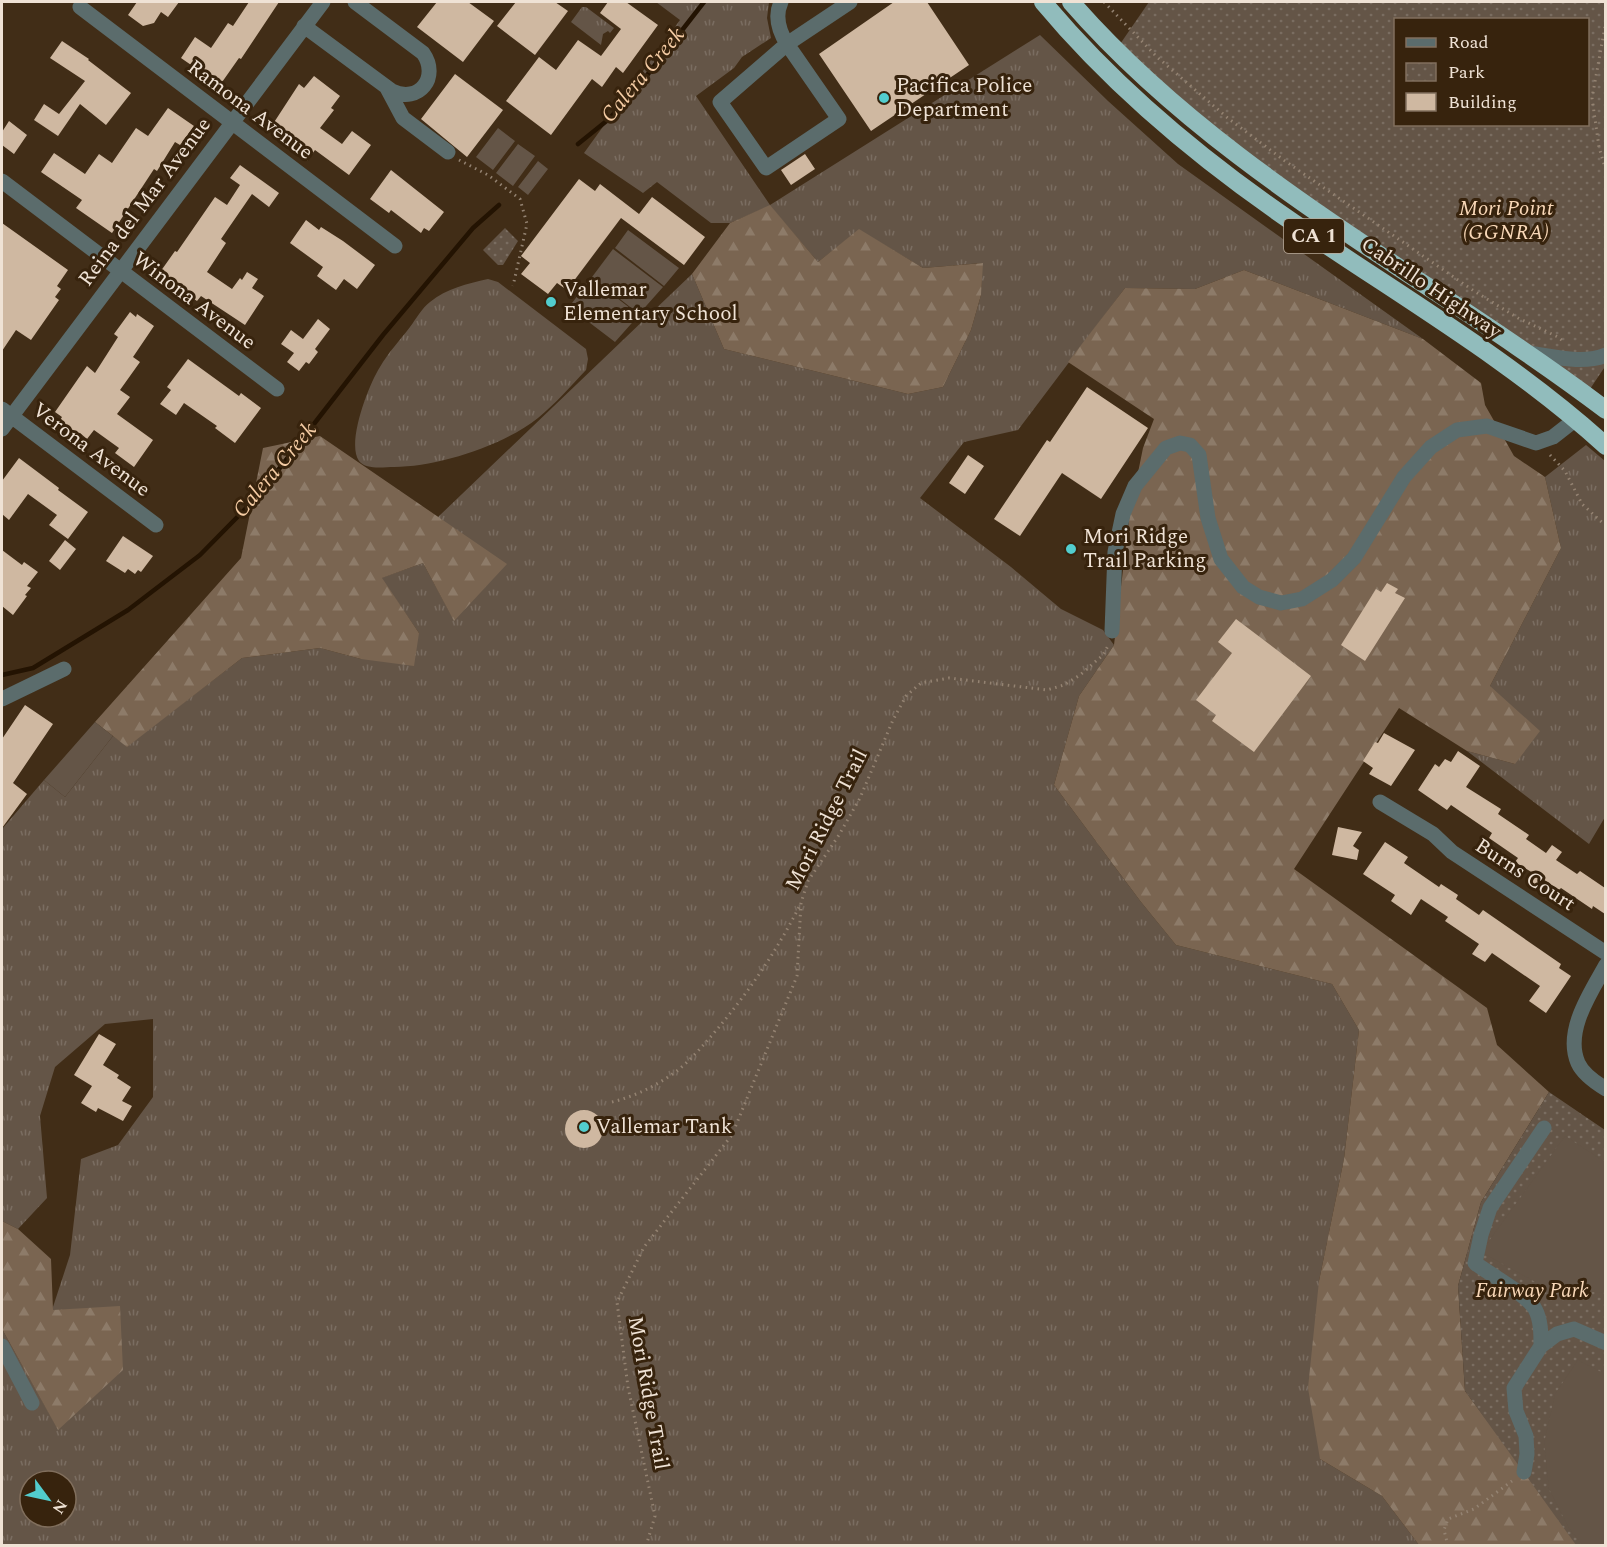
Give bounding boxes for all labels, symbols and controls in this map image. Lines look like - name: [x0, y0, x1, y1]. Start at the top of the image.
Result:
- legend: [1394, 18, 1589, 126]
- water label: Calera Creek: [593, 20, 693, 130]
- text: Road: [1448, 29, 1489, 56]
- street label: Ramona Avenue: [180, 52, 320, 168]
- text: Park: [1448, 59, 1485, 86]
- place label: Pacifica Police Department: [896, 70, 1033, 126]
- text: Building: [1448, 89, 1517, 116]
- marker: Pacifica Police Department: [877, 91, 891, 105]
- street label: Reina del Mar Avenue: [71, 111, 219, 293]
- park label: Mori Point (GGNRA): [1459, 193, 1554, 249]
- road number: CA 1: [1284, 219, 1344, 253]
- street label: Cabrillo Highway: [1354, 229, 1509, 348]
- street label: Winona Avenue: [125, 244, 263, 358]
- place label: Vallemar Elementary School: [563, 274, 738, 330]
- marker: Vallemar Elementary School: [544, 295, 558, 309]
- street label: Verona Avenue: [25, 395, 157, 505]
- water label: Calera Creek: [225, 415, 325, 525]
- place label: Mori Ridge Trail Parking: [1083, 521, 1206, 577]
- marker: Mori Ridge Trail Parking: [1064, 542, 1078, 556]
- street label: Mori Ridge Trail: [777, 743, 877, 897]
- street label: Burns Court: [1468, 830, 1582, 920]
- place label: Vallemar Tank: [596, 1111, 733, 1143]
- marker: Vallemar Tank: [577, 1120, 591, 1134]
- park label: Fairway Park: [1475, 1275, 1589, 1307]
- street label: Mori Ridge Trail: [619, 1314, 677, 1472]
- north arrow: [18, 1469, 78, 1529]
- text: N: [46, 1495, 73, 1519]

